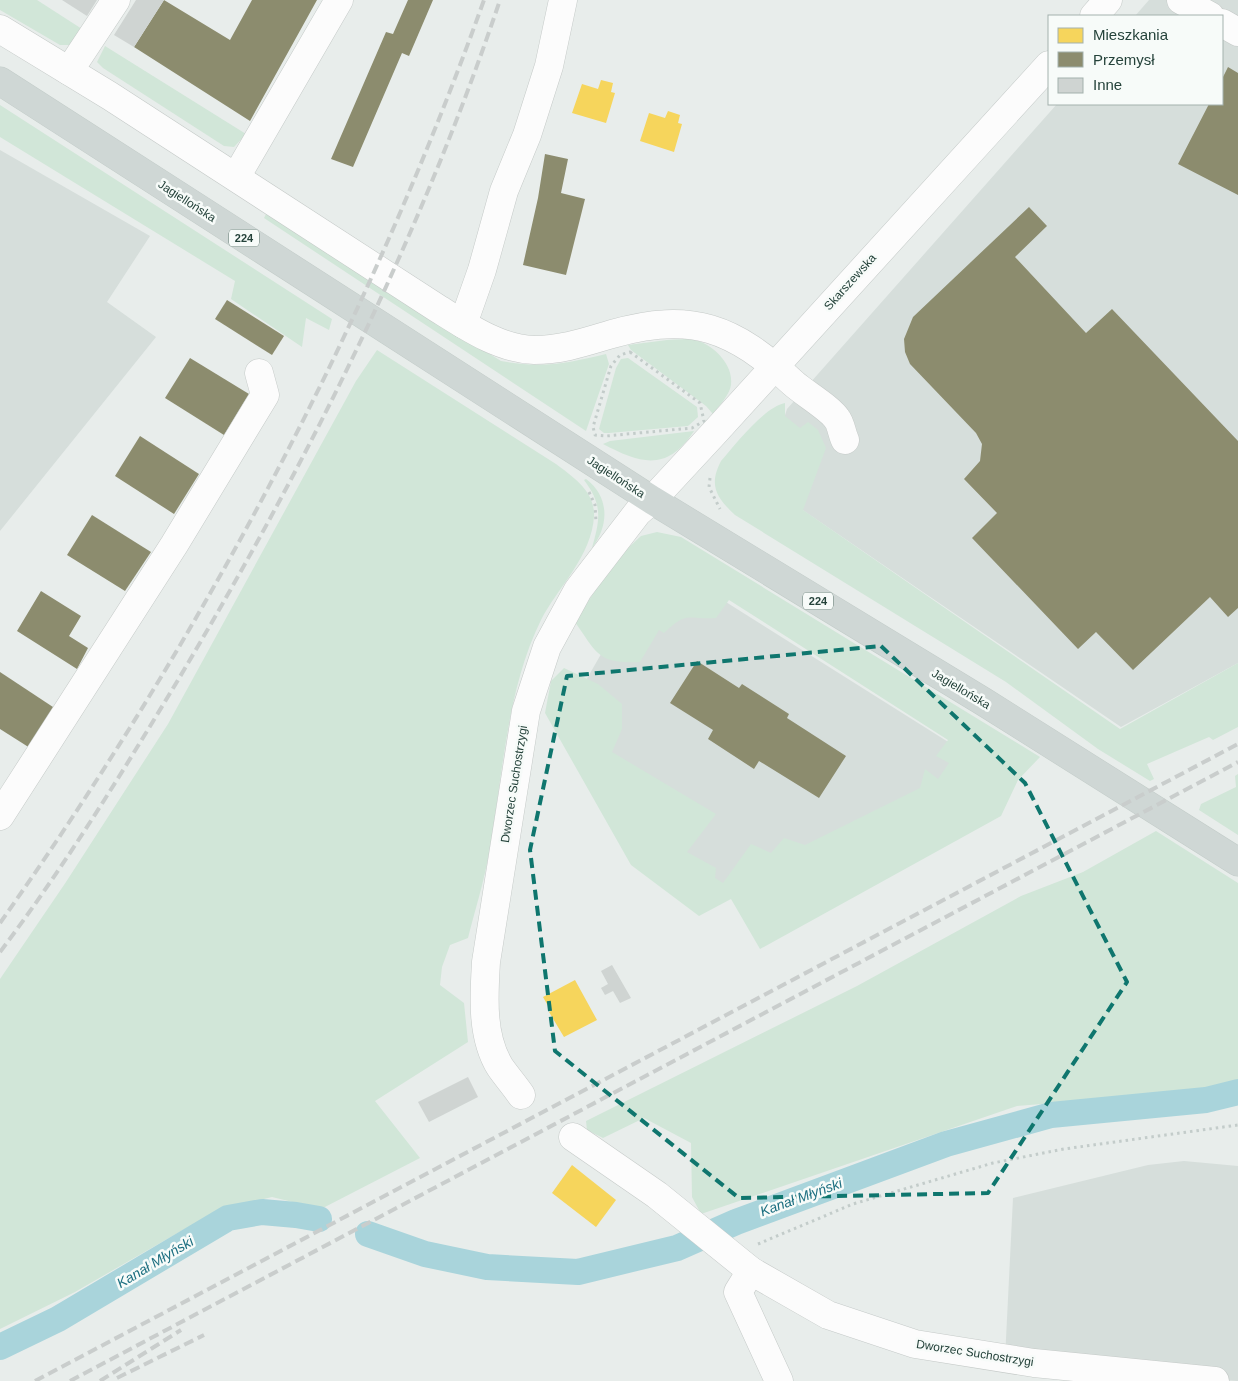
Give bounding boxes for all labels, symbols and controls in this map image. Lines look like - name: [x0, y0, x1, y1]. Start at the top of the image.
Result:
- legend: [1048, 15, 1223, 105]
- text: Mieszkania: [1093, 26, 1169, 43]
- text: Przemysł: [1093, 51, 1155, 68]
- text: Inne: [1093, 76, 1122, 93]
- street label: Jagiellońska: [155, 177, 219, 225]
- road number: 224: [229, 230, 259, 247]
- street label: Skarszewska: [821, 251, 879, 313]
- street label: Jagiellońska: [584, 453, 648, 501]
- road number: 224: [803, 592, 833, 610]
- street label: Jagiellońska: [929, 666, 993, 712]
- street label: Dworzec Suchostrzygi: [498, 724, 530, 844]
- water label: Kanał Młyński: [758, 1174, 845, 1219]
- water label: Kanał Młyński: [114, 1232, 197, 1291]
- street label: Dworzec Suchostrzygi: [915, 1337, 1035, 1369]

